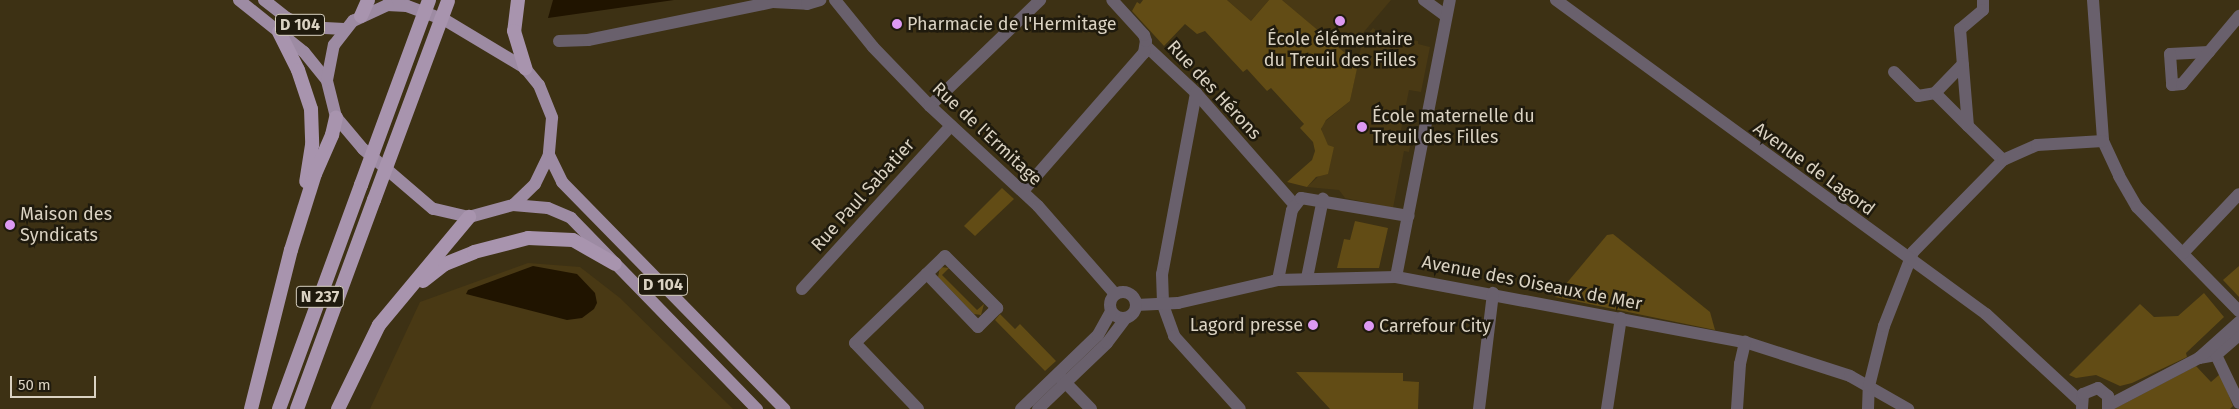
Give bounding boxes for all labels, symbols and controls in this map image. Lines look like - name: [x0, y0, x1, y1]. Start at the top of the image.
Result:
- road number: D 104: [274, 12, 326, 38]
- place label: Pharmacie de l'Hermitage: [907, 13, 1117, 35]
- marker: École élémentaire du Treuil des Filles: [1334, 15, 1346, 27]
- marker: Pharmacie de l'Hermitage: [891, 18, 903, 30]
- place label: École élémentaire du Treuil des Filles: [1264, 29, 1416, 72]
- street label: Rue des Hérons: [1163, 36, 1265, 144]
- street label: Rue de l'Ermitage: [928, 78, 1046, 190]
- place label: École maternelle du Treuil des Filles: [1372, 106, 1535, 148]
- street label: Avenue de Lagord: [1749, 118, 1879, 220]
- marker: École maternelle du Treuil des Filles: [1356, 121, 1368, 133]
- street label: Rue Paul Sabatier: [807, 134, 919, 256]
- place label: Maison des Syndicats: [20, 204, 112, 246]
- marker: Maison des Syndicats: [4, 219, 16, 231]
- street label: Avenue des Oiseaux de Mer: [1420, 251, 1644, 315]
- road number: D 104: [637, 272, 689, 298]
- road number: N 237: [295, 284, 345, 310]
- place label: Lagord presse: [1190, 314, 1303, 336]
- place label: Carrefour City: [1379, 315, 1491, 337]
- marker: Lagord presse: [1307, 319, 1319, 331]
- marker: Carrefour City: [1363, 320, 1375, 332]
- scale bar: [12, 366, 99, 398]
- text: 50 m: [18, 376, 51, 394]

